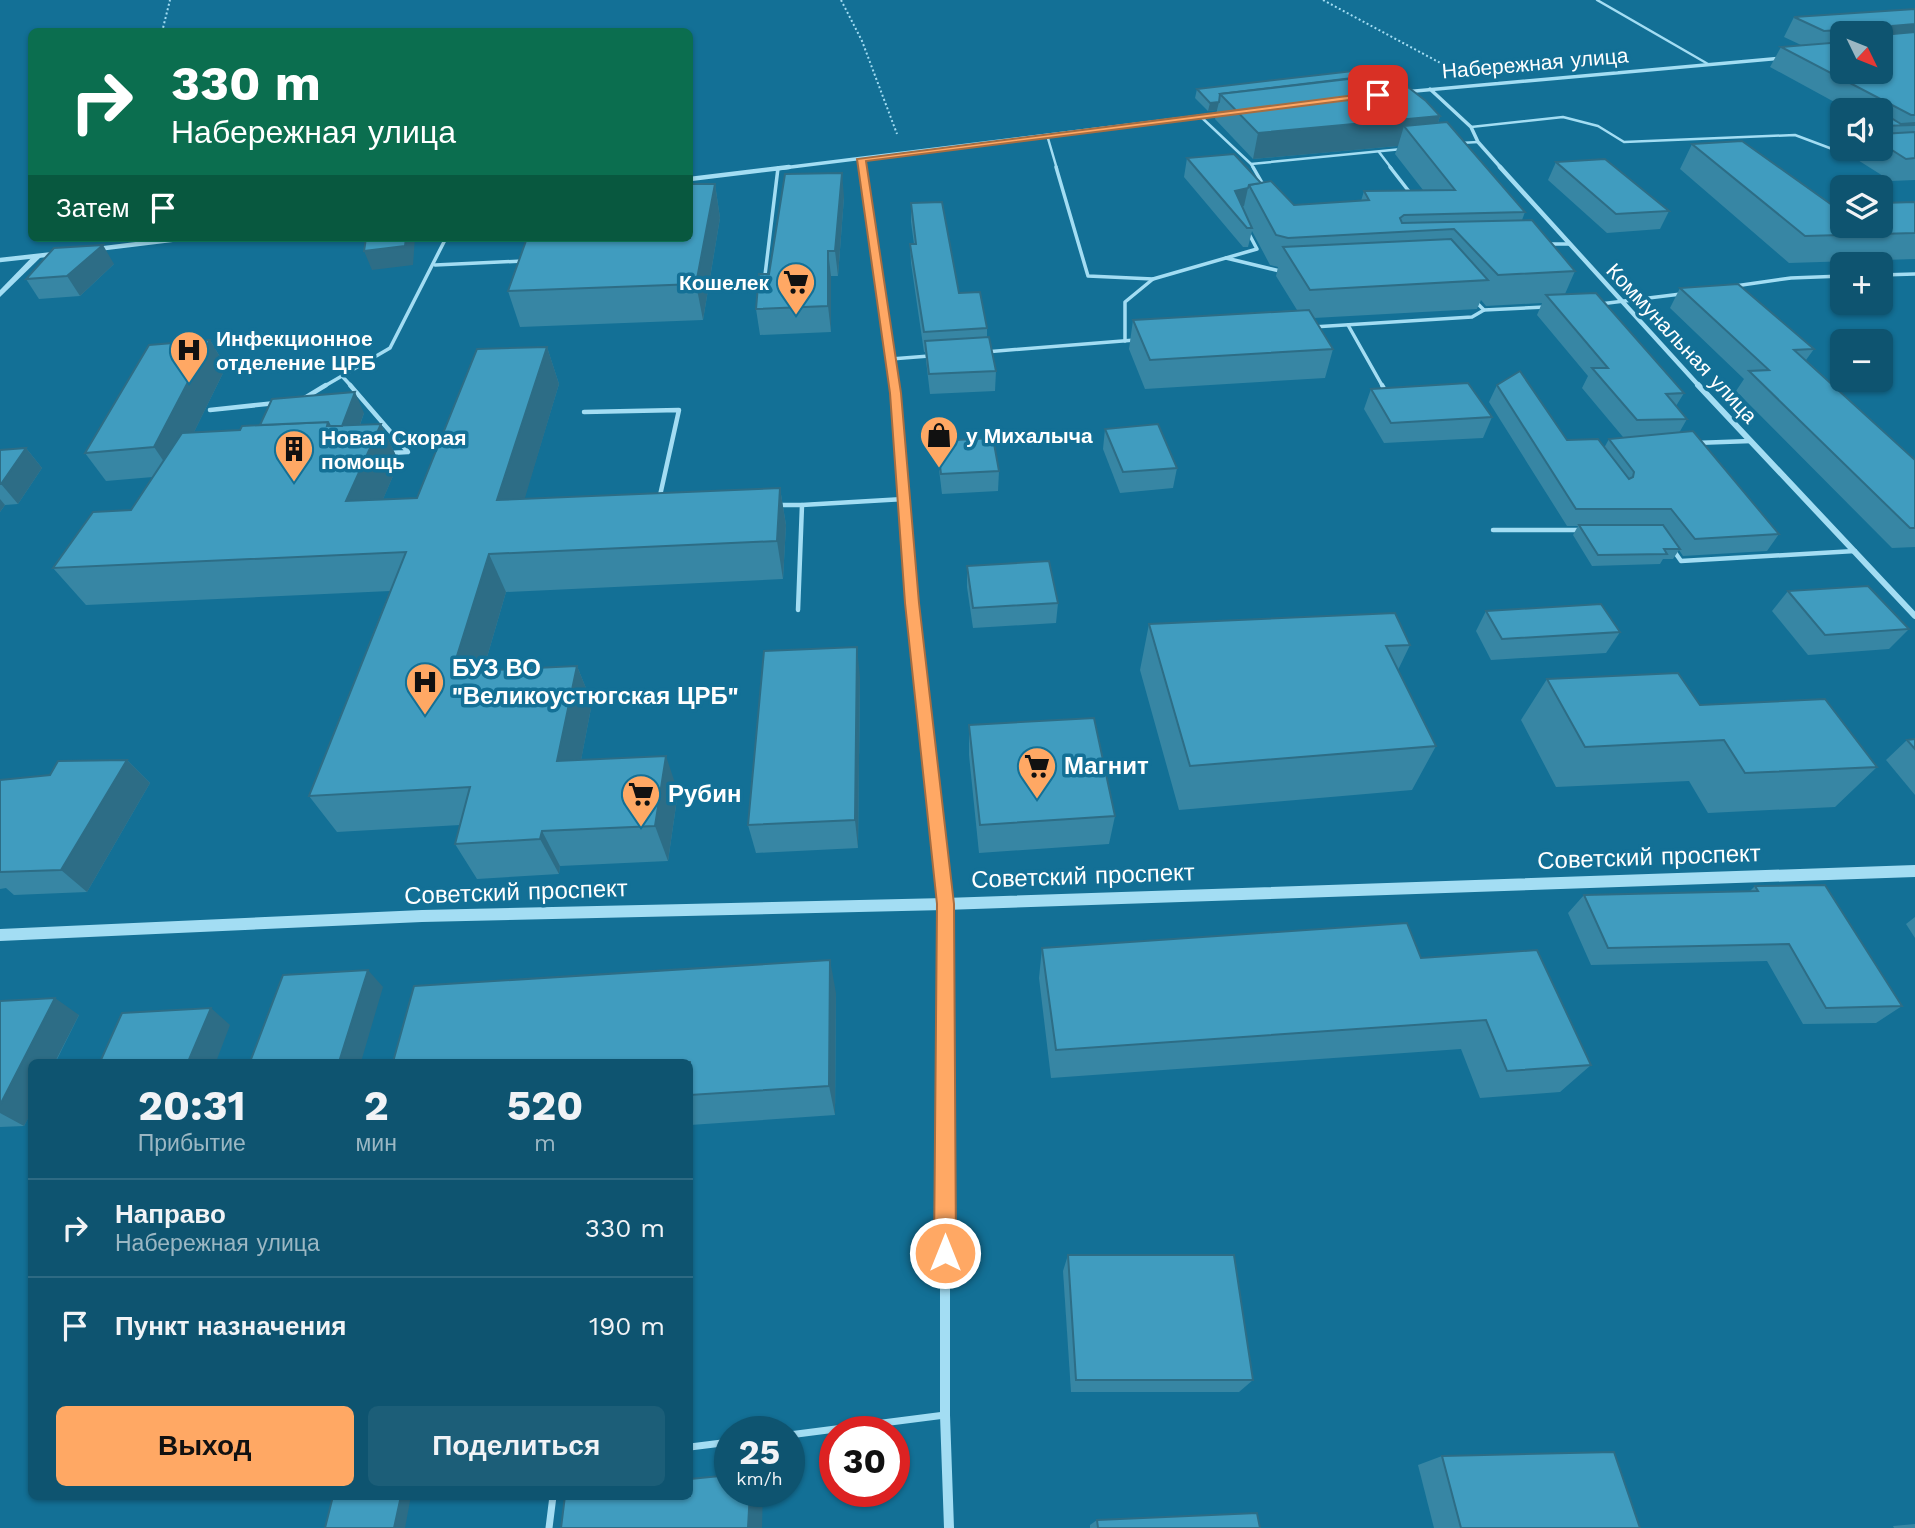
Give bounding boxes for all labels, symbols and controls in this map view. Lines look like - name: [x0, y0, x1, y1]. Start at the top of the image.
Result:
- north arrow: [1830, 21, 1894, 84]
- map controls: [1830, 21, 1893, 392]
- street label: Набережная улица: [1441, 42, 1630, 84]
- text: 330 m: [171, 54, 321, 112]
- icon: right: [56, 56, 147, 147]
- pin: [1348, 65, 1408, 125]
- icon: arrive: [1359, 76, 1397, 114]
- button: sound: [1830, 98, 1893, 161]
- text: Набережная улица: [171, 113, 456, 151]
- button: layers: [1830, 175, 1893, 238]
- icon: arrive: [144, 189, 182, 227]
- text: Затем: [56, 193, 130, 223]
- button: +: [1830, 252, 1893, 315]
- street label: Коммунальная улица: [1601, 258, 1763, 428]
- supermarket icon: Кошелек: [775, 261, 817, 316]
- place label: Кошелек: [679, 270, 769, 295]
- place label: Инфекционное отделение ЦРБ: [216, 326, 376, 375]
- hospital icon: Инфекционное отделение ЦРБ: [168, 329, 210, 384]
- button: −: [1830, 329, 1893, 392]
- shop icon: у Михалыча: [918, 414, 960, 469]
- place label: у Михалыча: [966, 423, 1093, 448]
- place label: Новая Скорая помощь: [321, 425, 467, 474]
- building icon: Новая Скорая помощь: [273, 428, 315, 483]
- place label: БУЗ ВО "Великоустюгская ЦРБ": [452, 654, 739, 710]
- hospital icon: БУЗ ВО "Великоустюгская ЦРБ": [404, 661, 446, 716]
- supermarket icon: Магнит: [1016, 745, 1058, 800]
- place label: Магнит: [1064, 752, 1149, 780]
- supermarket icon: Рубин: [620, 773, 662, 828]
- place label: Рубин: [668, 780, 741, 808]
- street label: Советский проспект: [1537, 839, 1761, 875]
- street label: Советский проспект: [971, 858, 1195, 894]
- street label: Советский проспект: [404, 874, 628, 910]
- text: 20:31: [138, 1081, 246, 1130]
- text: 2: [364, 1081, 389, 1130]
- text: 520: [507, 1081, 583, 1130]
- text: Прибытие: [138, 1130, 246, 1157]
- text: мин: [356, 1130, 397, 1157]
- text: m: [534, 1130, 556, 1157]
- text: Направо: [115, 1199, 226, 1229]
- icon: right: [56, 1209, 94, 1247]
- text: 330 m: [585, 1213, 665, 1243]
- position arrow: [908, 1216, 982, 1290]
- text: Набережная улица: [115, 1230, 320, 1257]
- icon: arrive: [56, 1307, 94, 1345]
- text: Пункт назначения: [115, 1311, 346, 1341]
- text: 190 m: [589, 1311, 665, 1341]
- button: Выход: [56, 1406, 354, 1486]
- button: Поделиться: [368, 1406, 665, 1486]
- speed limit sign: 30: [819, 1416, 910, 1507]
- text: 25: [739, 1431, 780, 1473]
- text: km/h: [736, 1468, 783, 1489]

